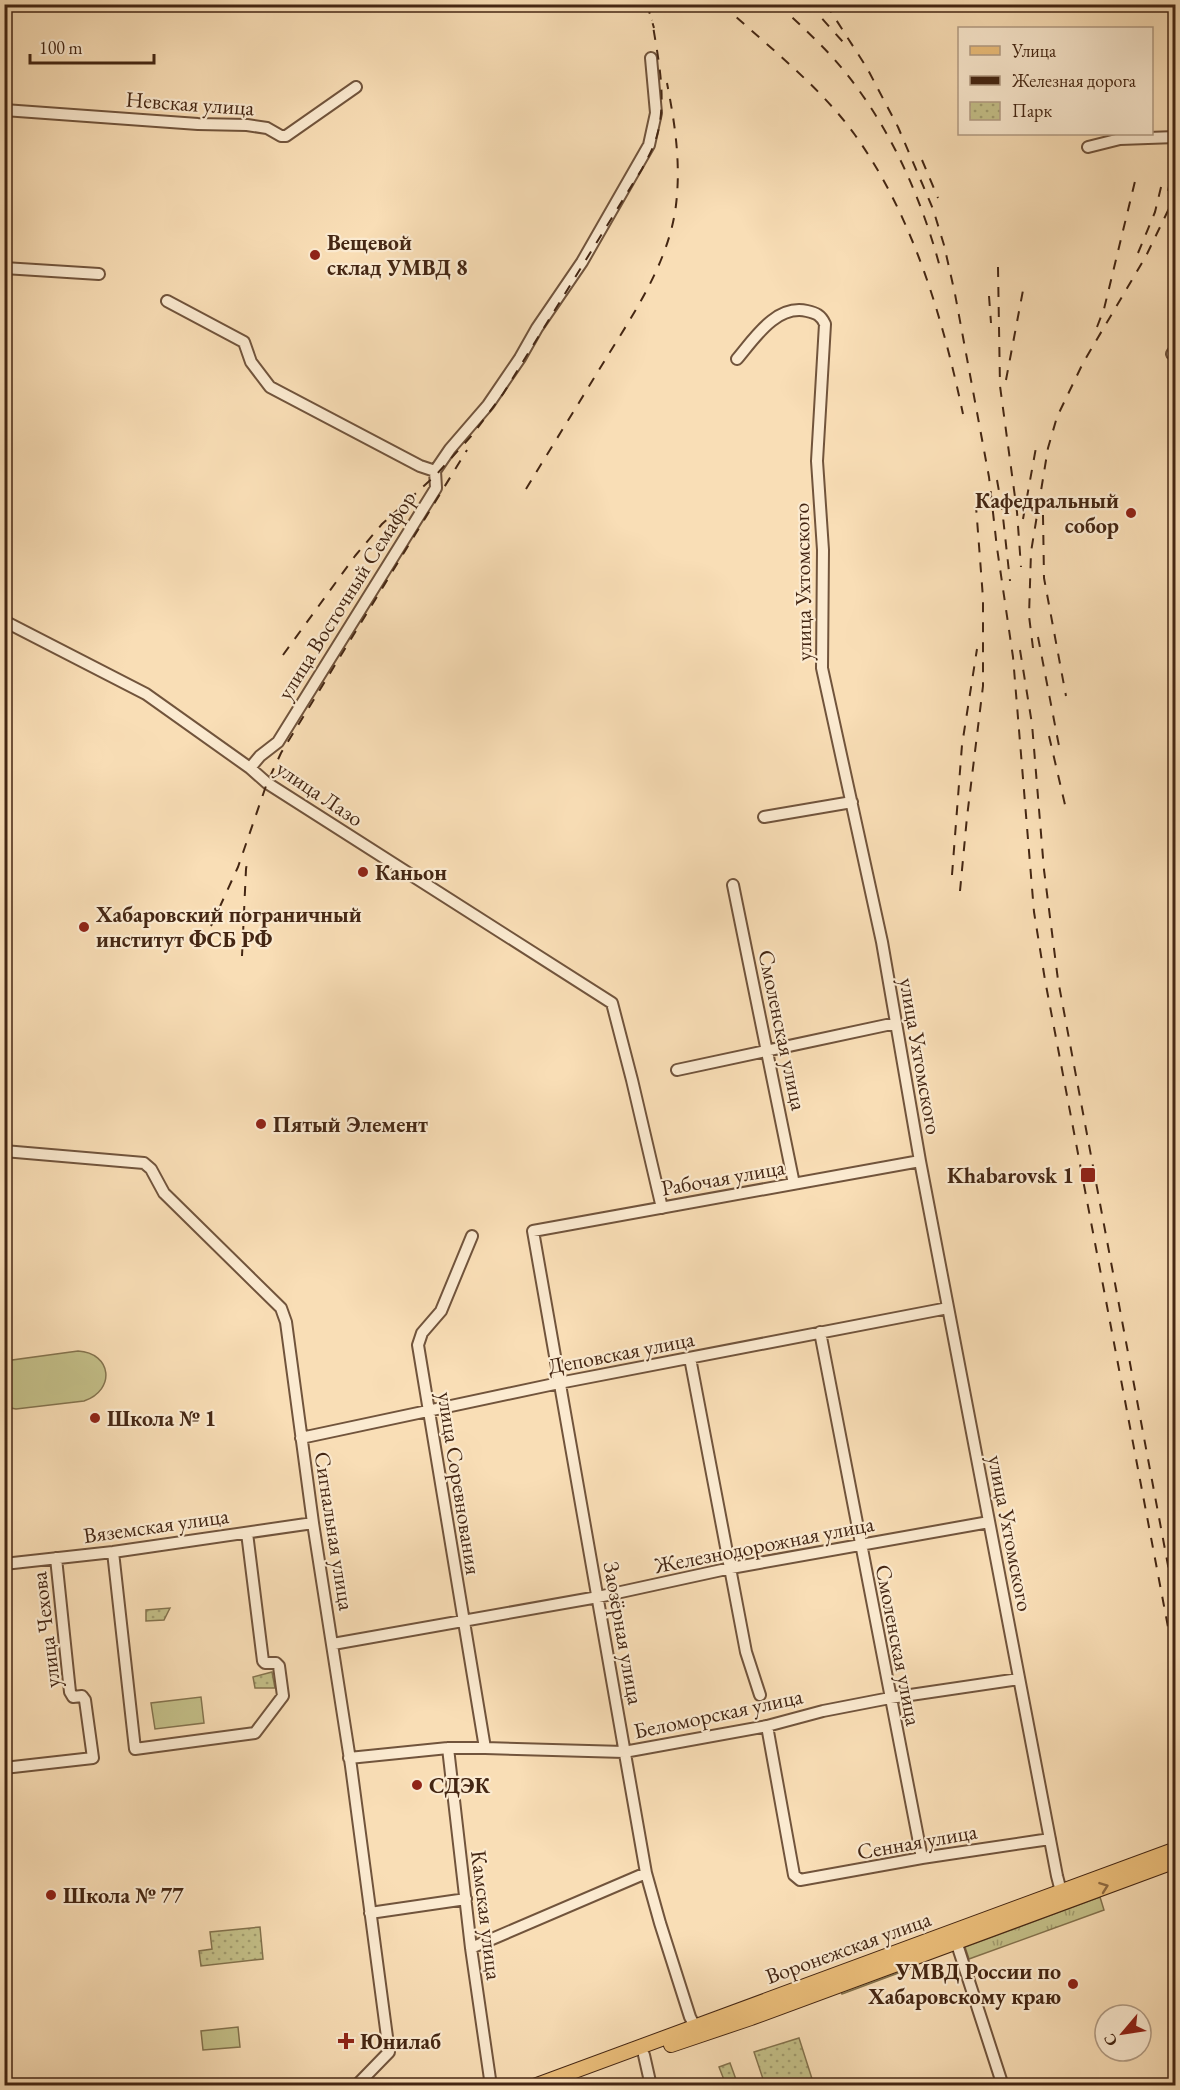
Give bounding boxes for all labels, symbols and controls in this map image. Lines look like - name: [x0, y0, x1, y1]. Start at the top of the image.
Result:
- scale bar: [30, 27, 154, 65]
- legend: [958, 27, 1153, 135]
- text: 100 m: [39, 36, 83, 59]
- text: Улица: [1011, 39, 1057, 62]
- text: Железная дорога: [1011, 69, 1137, 92]
- street label: Невская улица: [125, 85, 256, 122]
- text: Парк: [1012, 99, 1052, 122]
- place label: Вещевой склад УМВД 8: [327, 228, 468, 282]
- marker: Вещевой склад УМВД 8: [308, 248, 322, 262]
- street label: улица Восточный Семафор: [270, 485, 423, 705]
- place label: Кафедральный собор: [975, 486, 1119, 540]
- street label: улица Ухтомского: [787, 502, 818, 662]
- marker: Кафедральный собор: [1124, 506, 1138, 520]
- street label: улица Лазо: [270, 754, 369, 833]
- place label: Каньон: [375, 858, 447, 887]
- marker: Каньон: [356, 865, 370, 879]
- place label: Хабаровский пограничный институт ФСБ РФ: [95, 900, 362, 954]
- marker: Хабаровский пограничный институт ФСБ РФ: [77, 920, 91, 934]
- street label: Смоленская улица: [751, 947, 814, 1113]
- street label: улица Ухтомского: [892, 975, 949, 1137]
- place label: Пятый Элемент: [273, 1110, 428, 1139]
- marker: Пятый Элемент: [254, 1117, 268, 1131]
- street label: Рабочая улица: [659, 1152, 787, 1203]
- place label: Khabarovsk 1: [947, 1161, 1074, 1190]
- marker: Khabarovsk 1: [1079, 1166, 1097, 1184]
- street label: Деповская улица: [545, 1324, 697, 1381]
- street label: улица Соревнования: [431, 1389, 488, 1577]
- place label: Школа № 1: [107, 1404, 216, 1433]
- marker: Школа № 1: [88, 1411, 102, 1425]
- street label: Сигнальная улица: [308, 1450, 361, 1613]
- street label: улица Ухтомского: [981, 1453, 1040, 1614]
- street label: Вяземская улица: [81, 1501, 231, 1550]
- street label: Железнодорожная улица: [651, 1509, 877, 1580]
- street label: Заозёрная улица: [597, 1559, 650, 1707]
- street label: Смоленская улица: [869, 1562, 928, 1728]
- street label: улица Чехова: [24, 1570, 67, 1690]
- street label: Беломорская улица: [631, 1681, 805, 1746]
- place label: СДЭК: [429, 1771, 491, 1800]
- marker: СДЭК: [410, 1778, 424, 1792]
- street label: Сенная улица: [855, 1817, 980, 1866]
- street label: Камская улица: [464, 1849, 509, 1982]
- place label: Школа № 77: [63, 1881, 184, 1910]
- one-way arrow: [1098, 1881, 1109, 1894]
- marker: Школа № 77: [44, 1888, 58, 1902]
- street label: Воронежская улица: [761, 1904, 935, 1991]
- place label: УМВД России по Хабаровскому краю: [867, 1957, 1061, 2011]
- marker: УМВД России по Хабаровскому краю: [1066, 1977, 1080, 1991]
- north arrow: [1093, 2003, 1153, 2063]
- place label: Юнилаб: [360, 2027, 441, 2056]
- text: С: [1098, 2030, 1122, 2050]
- marker: Юнилаб: [337, 2032, 355, 2050]

